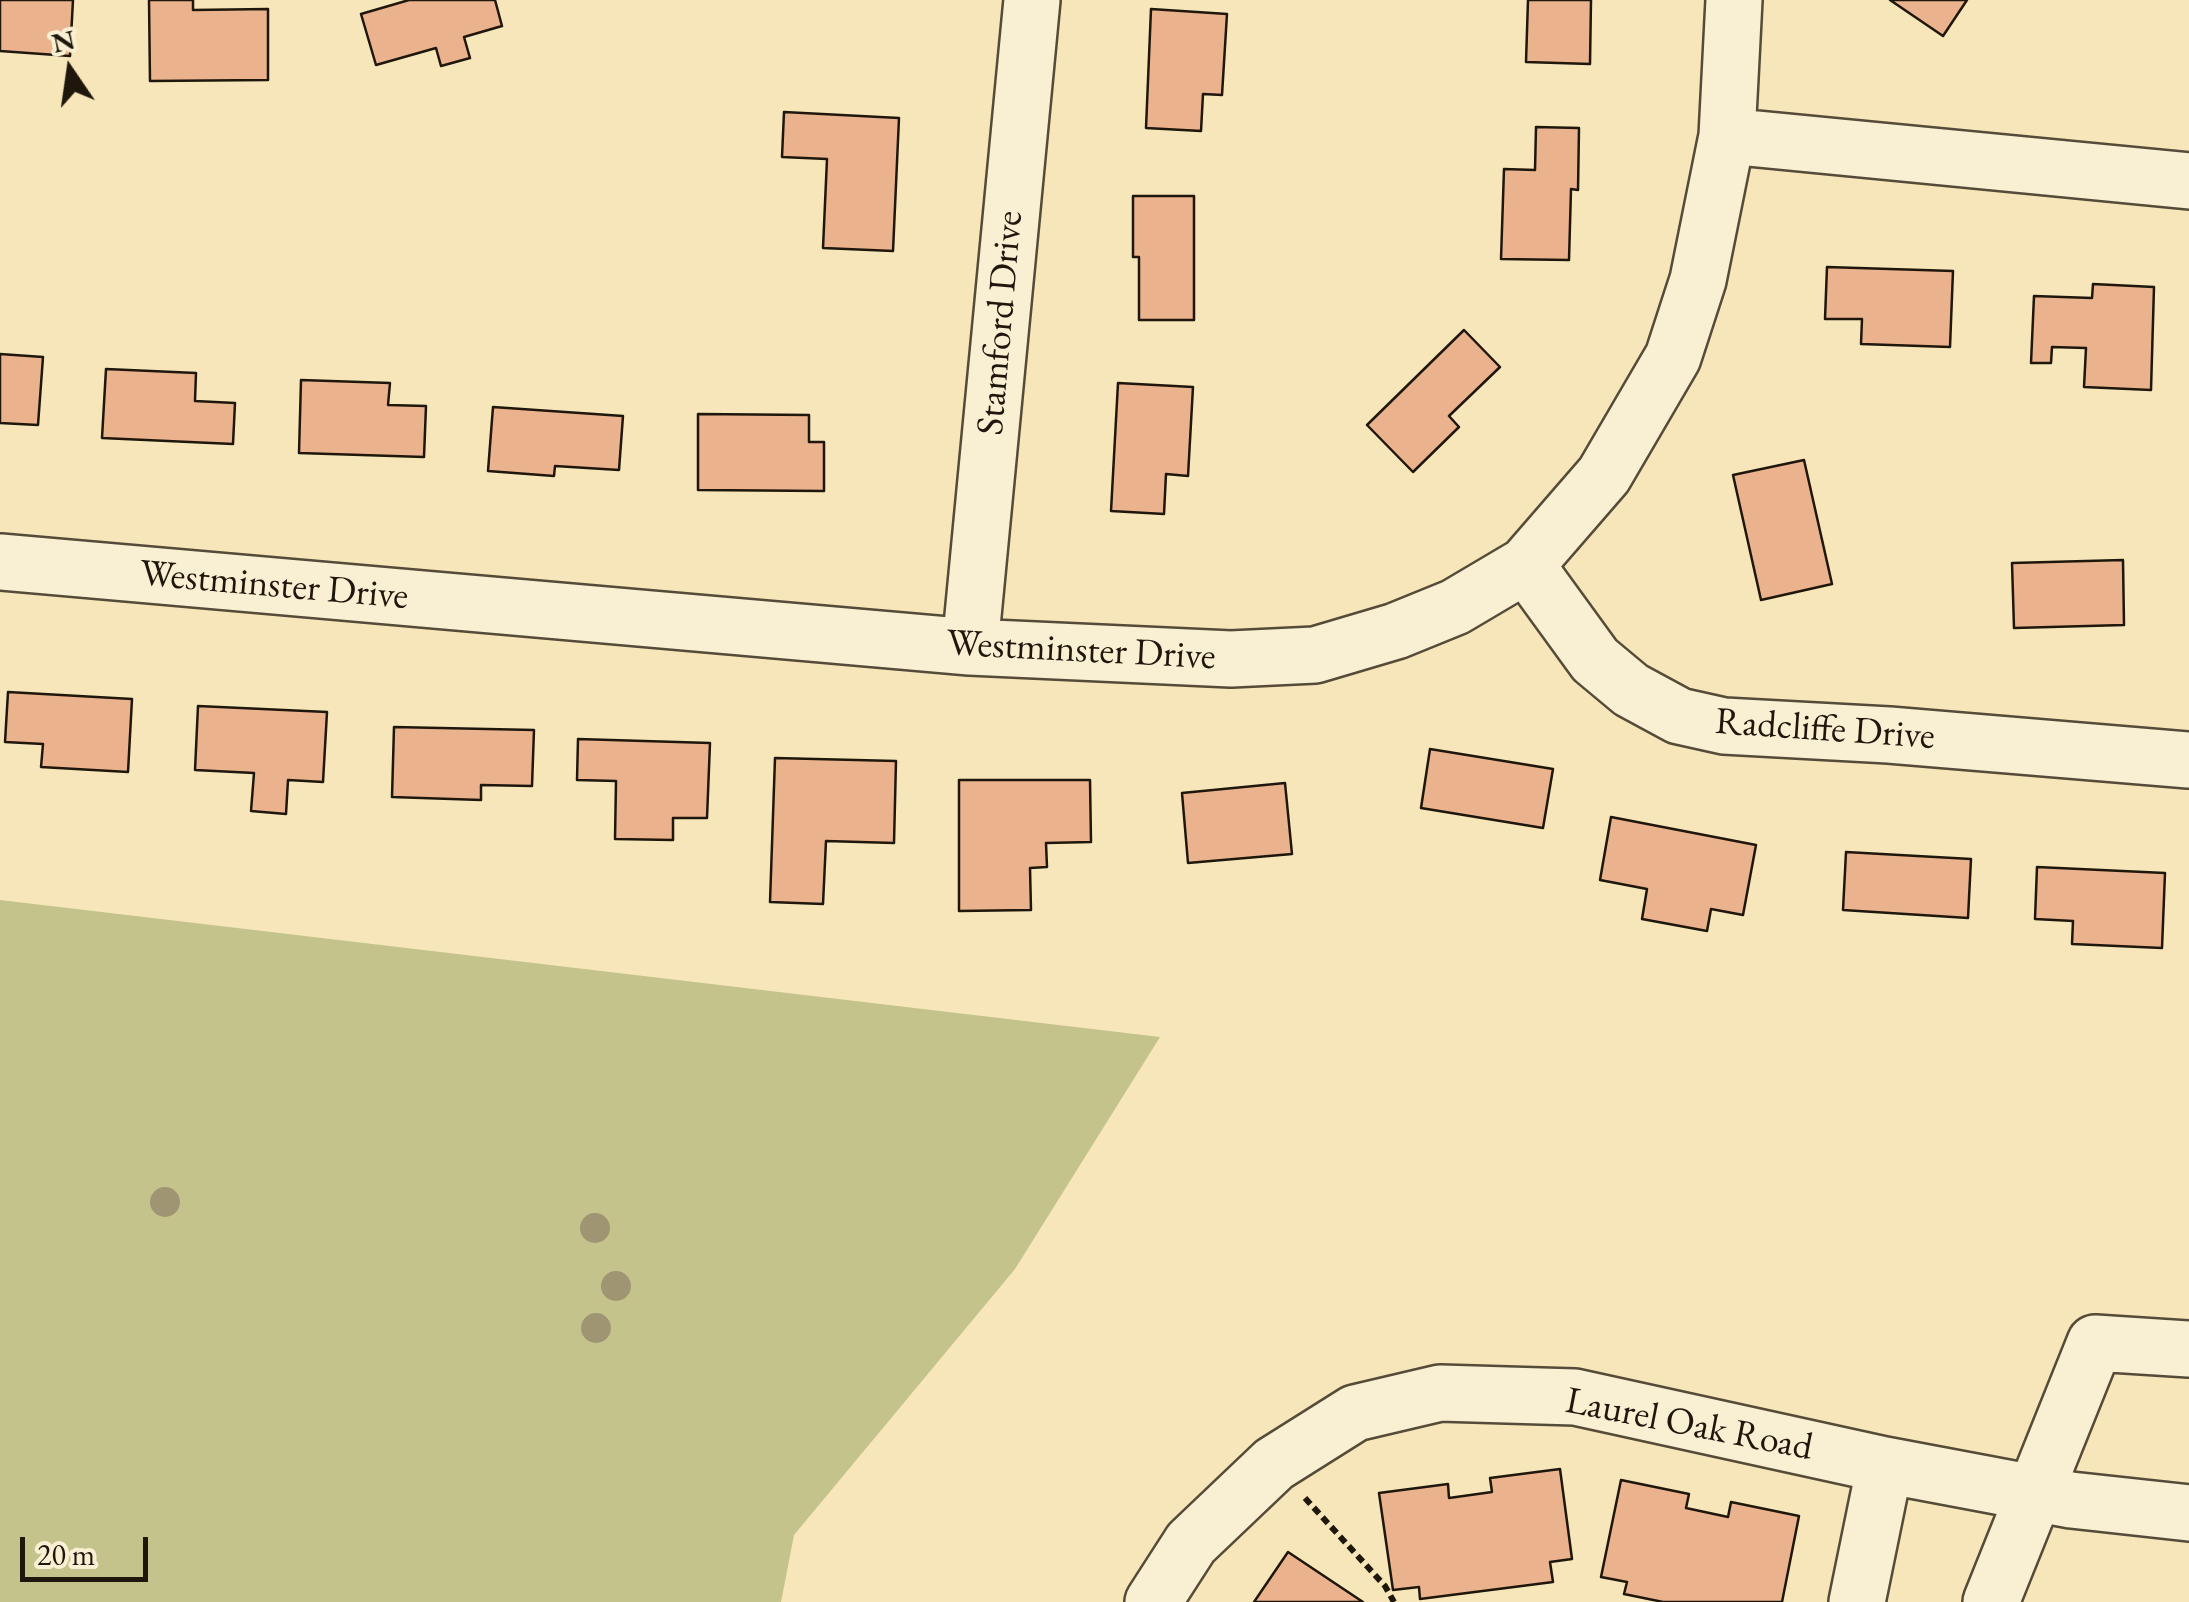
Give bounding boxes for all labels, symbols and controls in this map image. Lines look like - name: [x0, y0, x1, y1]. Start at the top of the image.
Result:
- north arrow: [20, 20, 120, 120]
- text: N: [48, 21, 78, 61]
- street label: Stamford Drive: [968, 209, 1034, 437]
- street label: Westminster Drive: [138, 552, 410, 620]
- street label: Westminster Drive: [945, 621, 1217, 681]
- street label: Radcliffe Drive: [1714, 700, 1936, 760]
- street label: Laurel Oak Road: [1562, 1379, 1816, 1471]
- scale bar: [25, 1517, 152, 1579]
- text: 20 m: [37, 1535, 95, 1574]

